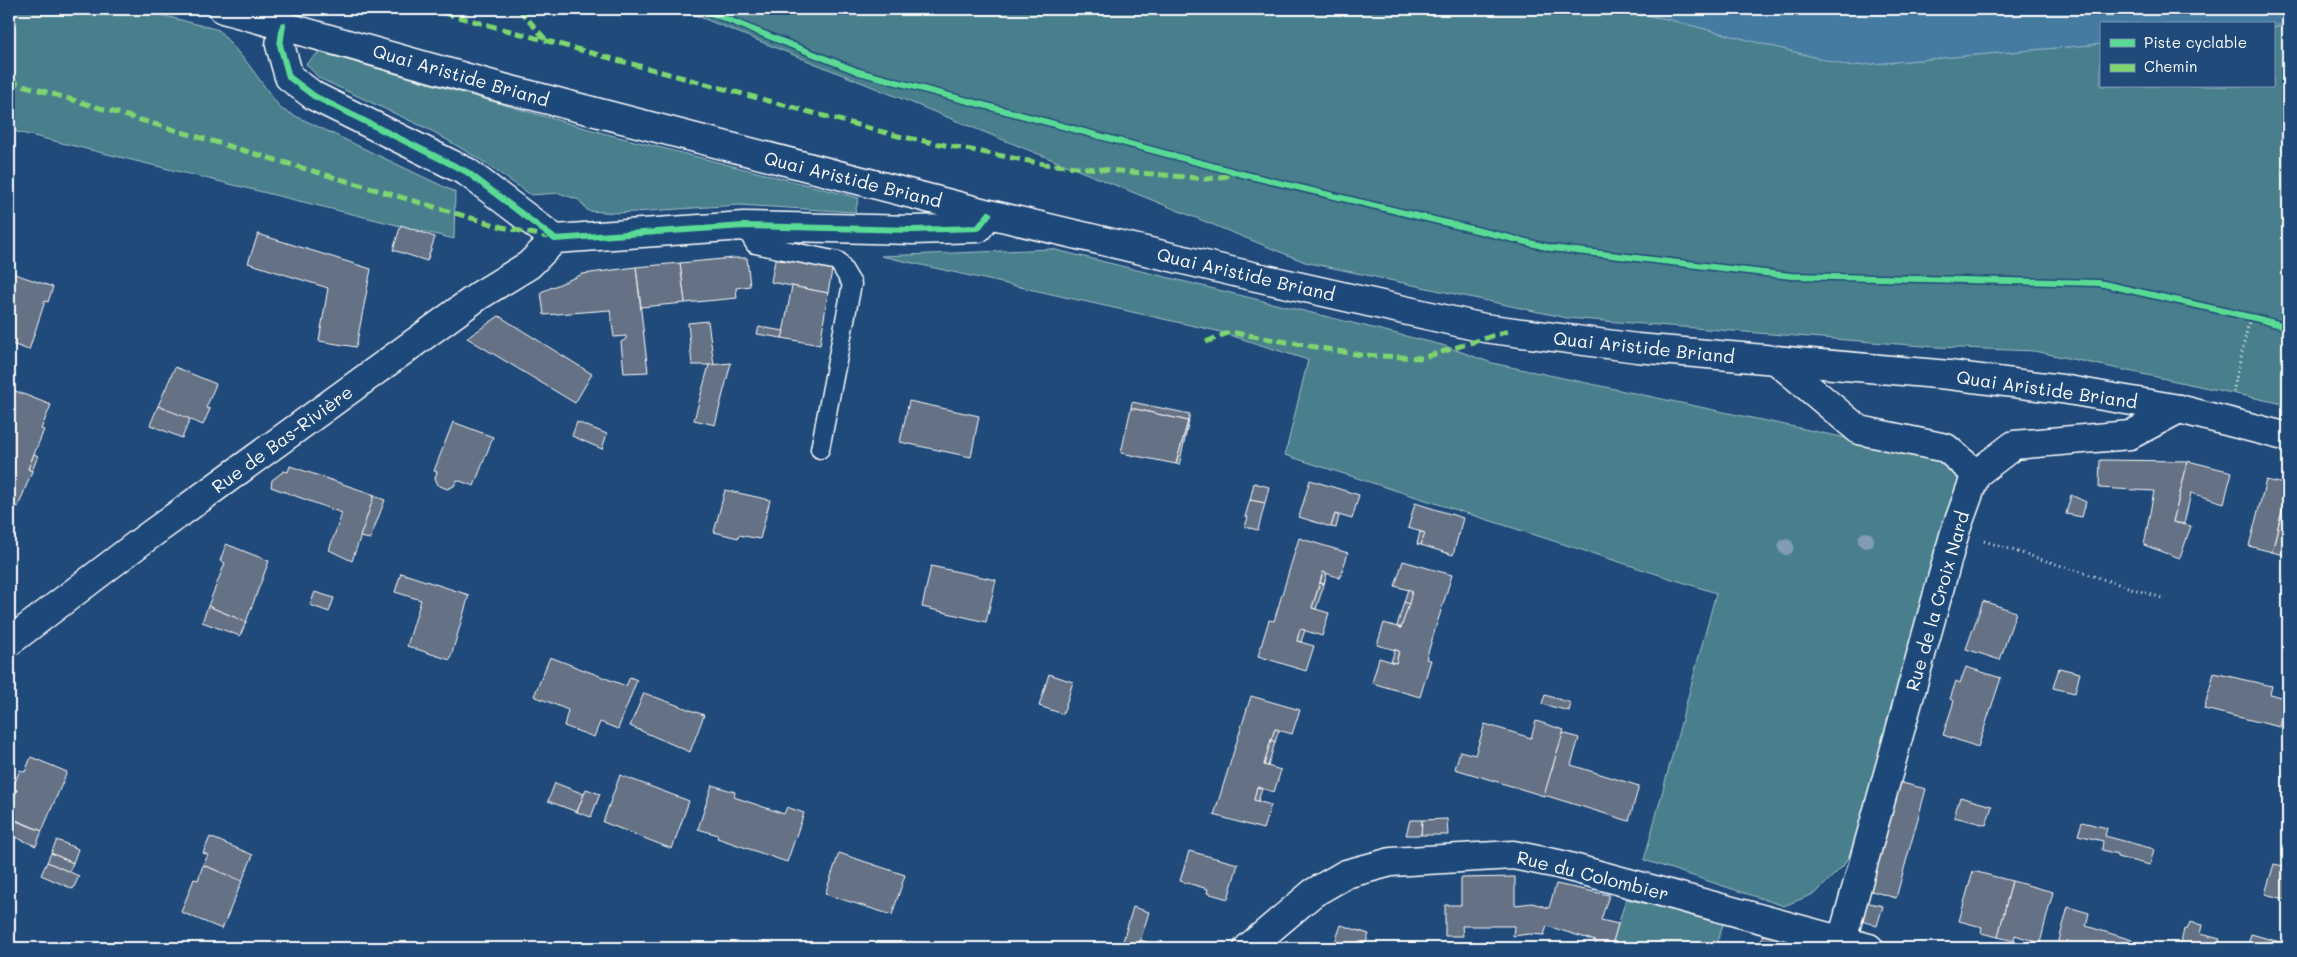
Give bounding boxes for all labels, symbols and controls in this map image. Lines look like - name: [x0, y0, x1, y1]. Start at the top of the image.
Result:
- legend: [2100, 22, 2274, 88]
- text: Piste cyclable: [2144, 32, 2247, 52]
- street label: Quai Aristide Briand: [370, 38, 552, 112]
- text: Chemin: [2144, 56, 2197, 76]
- street label: Quai Aristide Briand: [762, 145, 944, 213]
- street label: Quai Aristide Briand: [1155, 242, 1337, 306]
- street label: Quai Aristide Briand: [1552, 326, 1736, 368]
- street label: Quai Aristide Briand: [1955, 364, 2139, 414]
- street label: Rue de Bas-Rivière: [207, 380, 357, 498]
- street label: Rue de la Croix Nard: [1900, 508, 1974, 694]
- street label: Rue du Colombier: [1515, 845, 1671, 905]

